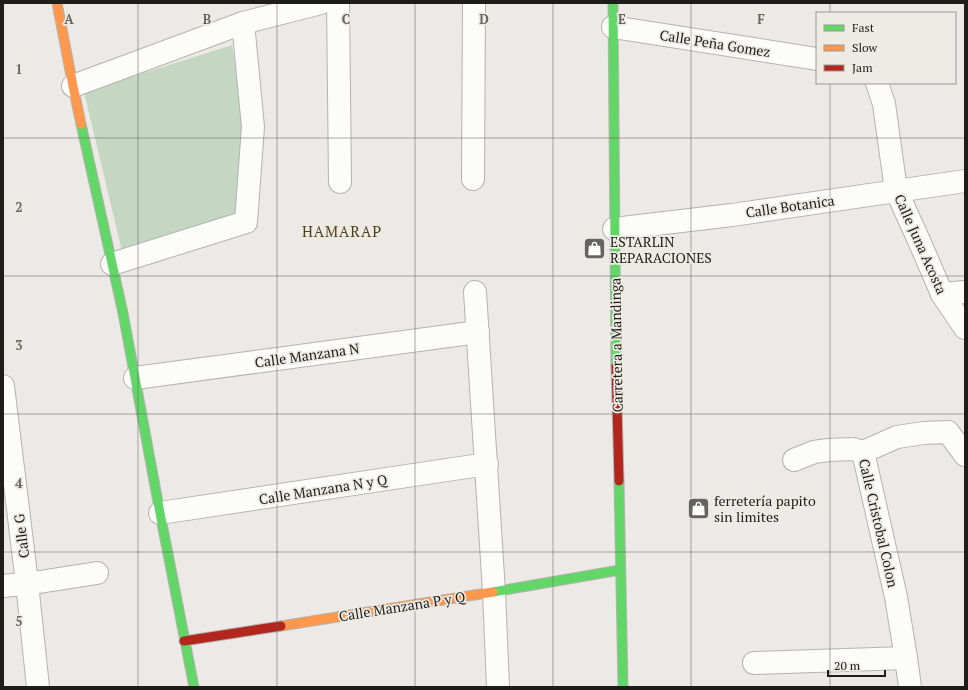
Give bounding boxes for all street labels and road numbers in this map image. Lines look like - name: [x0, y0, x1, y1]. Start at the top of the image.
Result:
- street label: Calle Peña Gomez: [658, 25, 772, 61]
- street label: Calle Botanica: [744, 190, 836, 222]
- street label: Calle Juna Acosta: [890, 191, 952, 297]
- street label: Carretera a Mandinga: [605, 277, 627, 413]
- street label: Calle Manzana N: [253, 338, 361, 372]
- street label: Calle Cristobal Colon: [855, 457, 903, 590]
- street label: Calle Manzana N y Q: [257, 469, 389, 509]
- street label: Calle G: [9, 512, 33, 559]
- street label: Calle Manzana P y Q: [337, 587, 467, 625]

